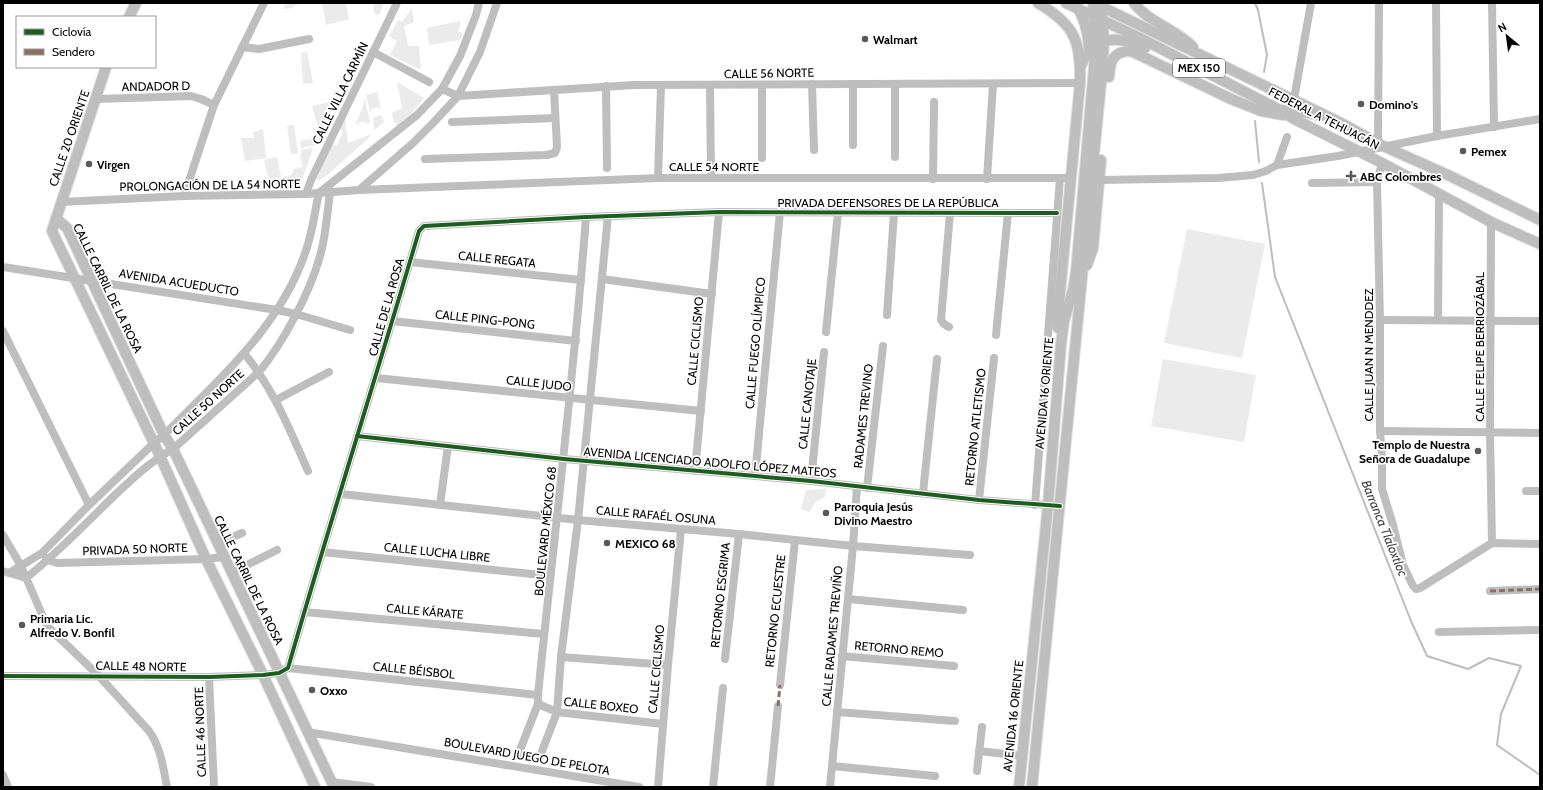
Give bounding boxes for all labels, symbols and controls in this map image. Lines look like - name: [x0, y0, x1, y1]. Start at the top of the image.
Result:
- legend: [16, 16, 156, 68]
- north arrow: [1487, 16, 1527, 56]
- text: N: [1495, 19, 1509, 35]
- text: Ciclovía: [52, 24, 91, 39]
- place label: Walmart: [873, 32, 918, 47]
- marker: Walmart: [860, 34, 870, 44]
- street label: CALLE VILLA CARMÍN: [309, 39, 371, 147]
- text: Sendero: [52, 44, 95, 59]
- road number: MEX 150: [1173, 59, 1225, 77]
- street label: CALLE 56 NORTE: [724, 65, 814, 81]
- street label: ANDADOR D: [122, 78, 191, 94]
- street label: FEDERAL A TEHUACÁN: [1266, 84, 1382, 152]
- street label: CALLE 20 ORIENTE: [45, 87, 93, 188]
- place label: Domino's: [1369, 97, 1418, 112]
- marker: Domino's: [1356, 99, 1366, 109]
- place label: Pemex: [1471, 144, 1507, 159]
- marker: Pemex: [1458, 146, 1468, 156]
- place label: Virgen: [97, 157, 130, 172]
- marker: Virgen: [84, 159, 94, 169]
- street label: CALLE 54 NORTE: [669, 159, 759, 174]
- place label: ABC Colombres: [1360, 169, 1441, 184]
- marker: ABC Colombres: [1345, 170, 1357, 182]
- street label: PROLONGACIÓN DE LA 54 NORTE: [119, 176, 301, 194]
- street label: PRIVADA DEFENSORES DE LA REPÚBLICA: [777, 195, 999, 210]
- street label: CALLE CARRIL DE LA ROSA: [70, 221, 146, 356]
- street label: CALLE REGATA: [457, 247, 537, 271]
- street label: CALLE DE LA ROSA: [365, 256, 407, 358]
- street label: AVENIDA ACUEDUCTO: [118, 265, 240, 299]
- street label: CALLE FELIPE BERRIOZÁBAL: [1472, 272, 1487, 422]
- street label: CALLE FUEGO OLÍMPICO: [742, 277, 768, 409]
- street label: CALLE JUAN N MENDDEZ: [1361, 288, 1376, 421]
- street label: CALLE CICLISMO: [684, 296, 706, 386]
- street label: CALLE PING-PONG: [434, 306, 536, 332]
- street label: AVENIDA 16 ORIENTE: [1032, 336, 1056, 449]
- street label: CALLE CANOTAJE: [795, 358, 819, 450]
- street label: RADAMES TREVINO: [850, 363, 876, 469]
- street label: CALLE 50 NORTE: [169, 366, 247, 438]
- street label: RETORNO ATLETISMO: [961, 368, 989, 486]
- street label: CALLE JUDO: [505, 372, 573, 394]
- place label: Templo de Nuestra Señora de Guadalupe: [1359, 437, 1470, 466]
- street label: AVENIDA LICENCIADO ADOLFO LÓPEZ MATEOS: [583, 443, 837, 481]
- marker: Templo de Nuestra Señora de Guadalupe: [1473, 446, 1483, 456]
- street label: BOULEVARD MÉXICO 68: [531, 465, 559, 597]
- water label: Barranca Tlaloxtloc: [1358, 478, 1412, 579]
- place label: Parroquia Jesús Divino Maestro: [834, 499, 913, 528]
- street label: CALLE RAFAÉL OSUNA: [596, 502, 717, 528]
- marker: Parroquia Jesús Divino Maestro: [821, 508, 831, 518]
- street label: CALLE CARRIL DE LA ROSA: [211, 513, 287, 648]
- place label: MEXICO 68: [615, 536, 676, 551]
- marker: MEXICO 68: [602, 538, 612, 548]
- street label: CALLE LUCHA LIBRE: [383, 539, 491, 565]
- street label: PRIVADA 50 NORTE: [82, 540, 188, 558]
- street label: RETORNO ESGRIMA: [707, 541, 733, 648]
- street label: RETORNO ECUESTRE: [762, 553, 788, 668]
- street label: CALLE RADAMES TREVIÑO: [818, 565, 846, 707]
- street label: CALLE KÁRATE: [386, 600, 465, 622]
- place label: Primaria Lic. Alfredo V. Bonfil: [30, 611, 115, 640]
- marker: Primaria Lic. Alfredo V. Bonfil: [17, 620, 27, 630]
- street label: CALLE CICLISMO: [645, 624, 667, 714]
- street label: RETORNO REMO: [854, 638, 944, 660]
- street label: CALLE 48 NORTE: [95, 658, 187, 674]
- street label: CALLE BÉISBOL: [372, 658, 456, 682]
- street label: AVENIDA 16 ORIENTE: [1000, 659, 1026, 773]
- place label: Oxxo: [320, 683, 348, 698]
- marker: Oxxo: [307, 685, 317, 695]
- street label: CALLE 46 NORTE: [191, 686, 209, 777]
- street label: CALLE BOXEO: [563, 694, 639, 716]
- street label: BOULEVARD JUEGO DE PELOTA: [443, 734, 612, 778]

